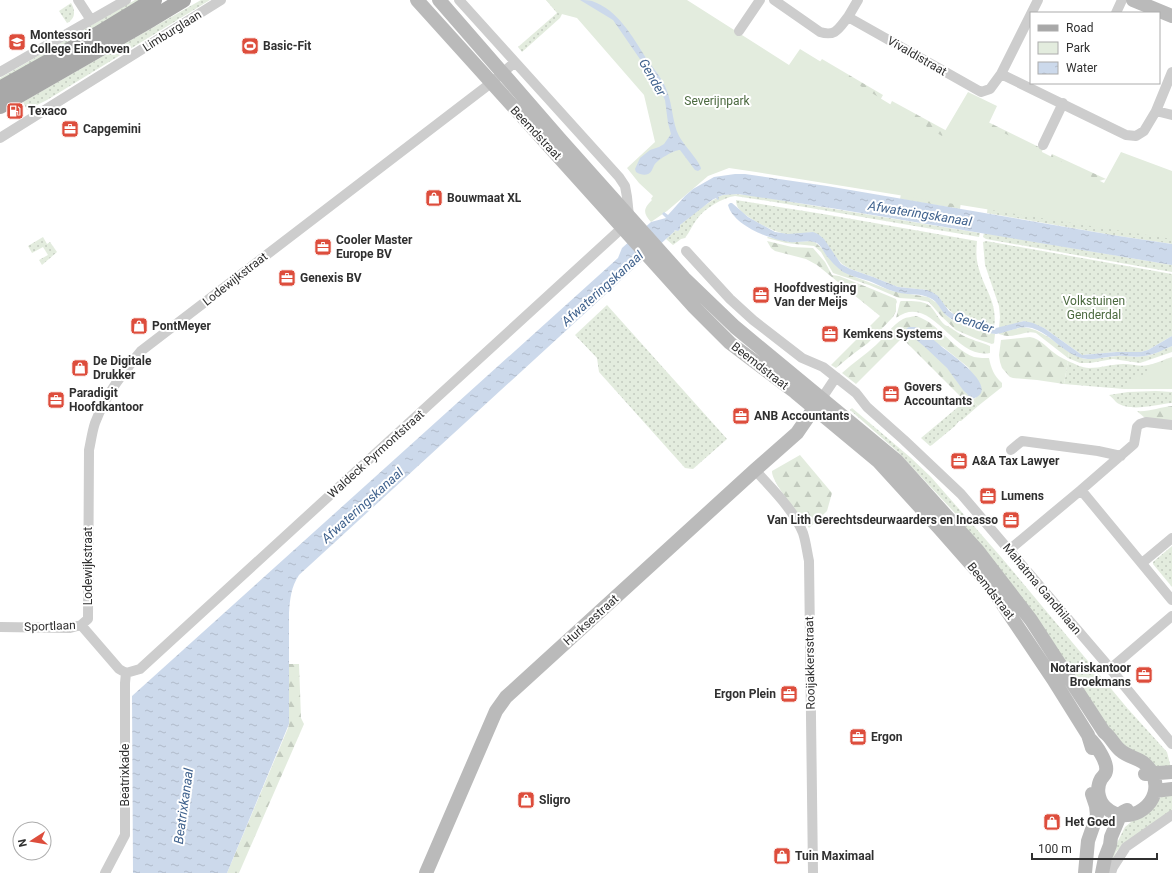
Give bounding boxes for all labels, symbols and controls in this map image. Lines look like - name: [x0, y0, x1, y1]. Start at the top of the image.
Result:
- street label: Limburglaan: [140, 7, 204, 55]
- legend: [1030, 12, 1160, 84]
- text: Road: [1066, 21, 1094, 35]
- place label: Montessori College Eindhoven: [30, 28, 130, 56]
- school or university icon: Montessori College Eindhoven: [7, 32, 27, 52]
- street label: Vivaldistraat: [885, 33, 949, 79]
- sports icon: Basic-Fit: [240, 36, 260, 56]
- place label: Basic-Fit: [263, 39, 311, 53]
- text: Park: [1066, 41, 1091, 55]
- water label: Gender: [636, 56, 669, 99]
- text: Water: [1066, 61, 1097, 75]
- park label: Severijnpark: [684, 94, 751, 108]
- fuel station icon: Texaco: [5, 101, 25, 121]
- street label: Beemdstraat: [508, 103, 564, 163]
- place label: Texaco: [28, 104, 67, 118]
- office icon: Capgemini: [60, 119, 80, 139]
- place label: Capgemini: [83, 122, 141, 136]
- shop icon: Bouwmaat XL: [424, 188, 444, 208]
- place label: Bouwmaat XL: [447, 191, 522, 205]
- water label: Afwateringskanaal: [866, 198, 974, 229]
- place label: Cooler Master Europe BV: [336, 233, 413, 261]
- office icon: Cooler Master Europe BV: [313, 237, 333, 257]
- water label: Afwateringskanaal: [558, 247, 647, 330]
- street label: Lodewijkstraat: [200, 249, 270, 309]
- office icon: Genexis BV: [277, 268, 297, 288]
- place label: Genexis BV: [300, 271, 362, 285]
- place label: Hoofdvestiging Van der Meijs: [774, 281, 857, 309]
- office icon: Hoofdvestiging Van der Meijs: [751, 285, 771, 305]
- park label: Volkstuinen Genderdal: [1063, 294, 1125, 322]
- water label: Gender: [952, 309, 996, 336]
- shop icon: PontMeyer: [129, 316, 149, 336]
- place label: PontMeyer: [152, 319, 212, 333]
- office icon: Kemkens Systems: [820, 324, 840, 344]
- place label: Kemkens Systems: [843, 327, 943, 341]
- street label: Beemdstraat: [729, 339, 791, 393]
- place label: De Digitale Drukker: [93, 354, 152, 382]
- shop icon: De Digitale Drukker: [70, 358, 90, 378]
- place label: Govers Accountants: [904, 380, 972, 408]
- office icon: Govers Accountants: [881, 384, 901, 404]
- place label: Paradigit Hoofdkantoor: [69, 386, 144, 414]
- office icon: Paradigit Hoofdkantoor: [46, 390, 66, 410]
- office icon: ANB Accountants: [731, 406, 751, 426]
- street label: Waldeck Pyrmontstraat: [325, 407, 427, 501]
- place label: ANB Accountants: [754, 409, 849, 423]
- office icon: A&A Tax Lawyer: [949, 451, 969, 471]
- place label: A&A Tax Lawyer: [972, 454, 1060, 468]
- water label: Afwateringskanaal: [318, 464, 407, 547]
- office icon: Lumens: [978, 486, 998, 506]
- place label: Lumens: [1001, 489, 1044, 503]
- office icon: Van Lith Gerechtsdeurwaarders en Incasso: [1001, 510, 1021, 530]
- place label: Van Lith Gerechtsdeurwaarders en Incasso: [767, 513, 998, 527]
- street label: Lodewijkstraat: [81, 527, 95, 605]
- street label: Mahatma Gandhilaan: [1000, 541, 1084, 637]
- street label: Beemdstraat: [964, 560, 1018, 622]
- street label: Hurksestraat: [561, 592, 621, 648]
- street label: Rooijakkersstraat: [802, 616, 818, 710]
- street label: Sportlaan: [24, 618, 76, 634]
- place label: Notariskantoor Broekmans: [1050, 661, 1132, 689]
- office icon: Notariskantoor Broekmans: [1134, 665, 1154, 685]
- office icon: Ergon Plein: [779, 684, 799, 704]
- place label: Ergon Plein: [714, 687, 776, 701]
- office icon: Ergon: [848, 727, 868, 747]
- place label: Ergon: [871, 730, 903, 744]
- street label: Beatrixkade: [118, 744, 132, 806]
- water label: Beatrixkanaal: [171, 766, 196, 845]
- shop icon: Sligro: [516, 790, 536, 810]
- place label: Sligro: [539, 793, 571, 807]
- shop icon: Het Goed: [1042, 812, 1062, 832]
- place label: Het Goed: [1065, 815, 1115, 829]
- north arrow: [12, 821, 52, 861]
- scale bar: [1032, 835, 1157, 861]
- text: N: [15, 838, 30, 848]
- text: 100 m: [1038, 842, 1072, 856]
- shop icon: Tuin Maximaal: [772, 846, 792, 866]
- place label: Tuin Maximaal: [795, 849, 874, 863]

